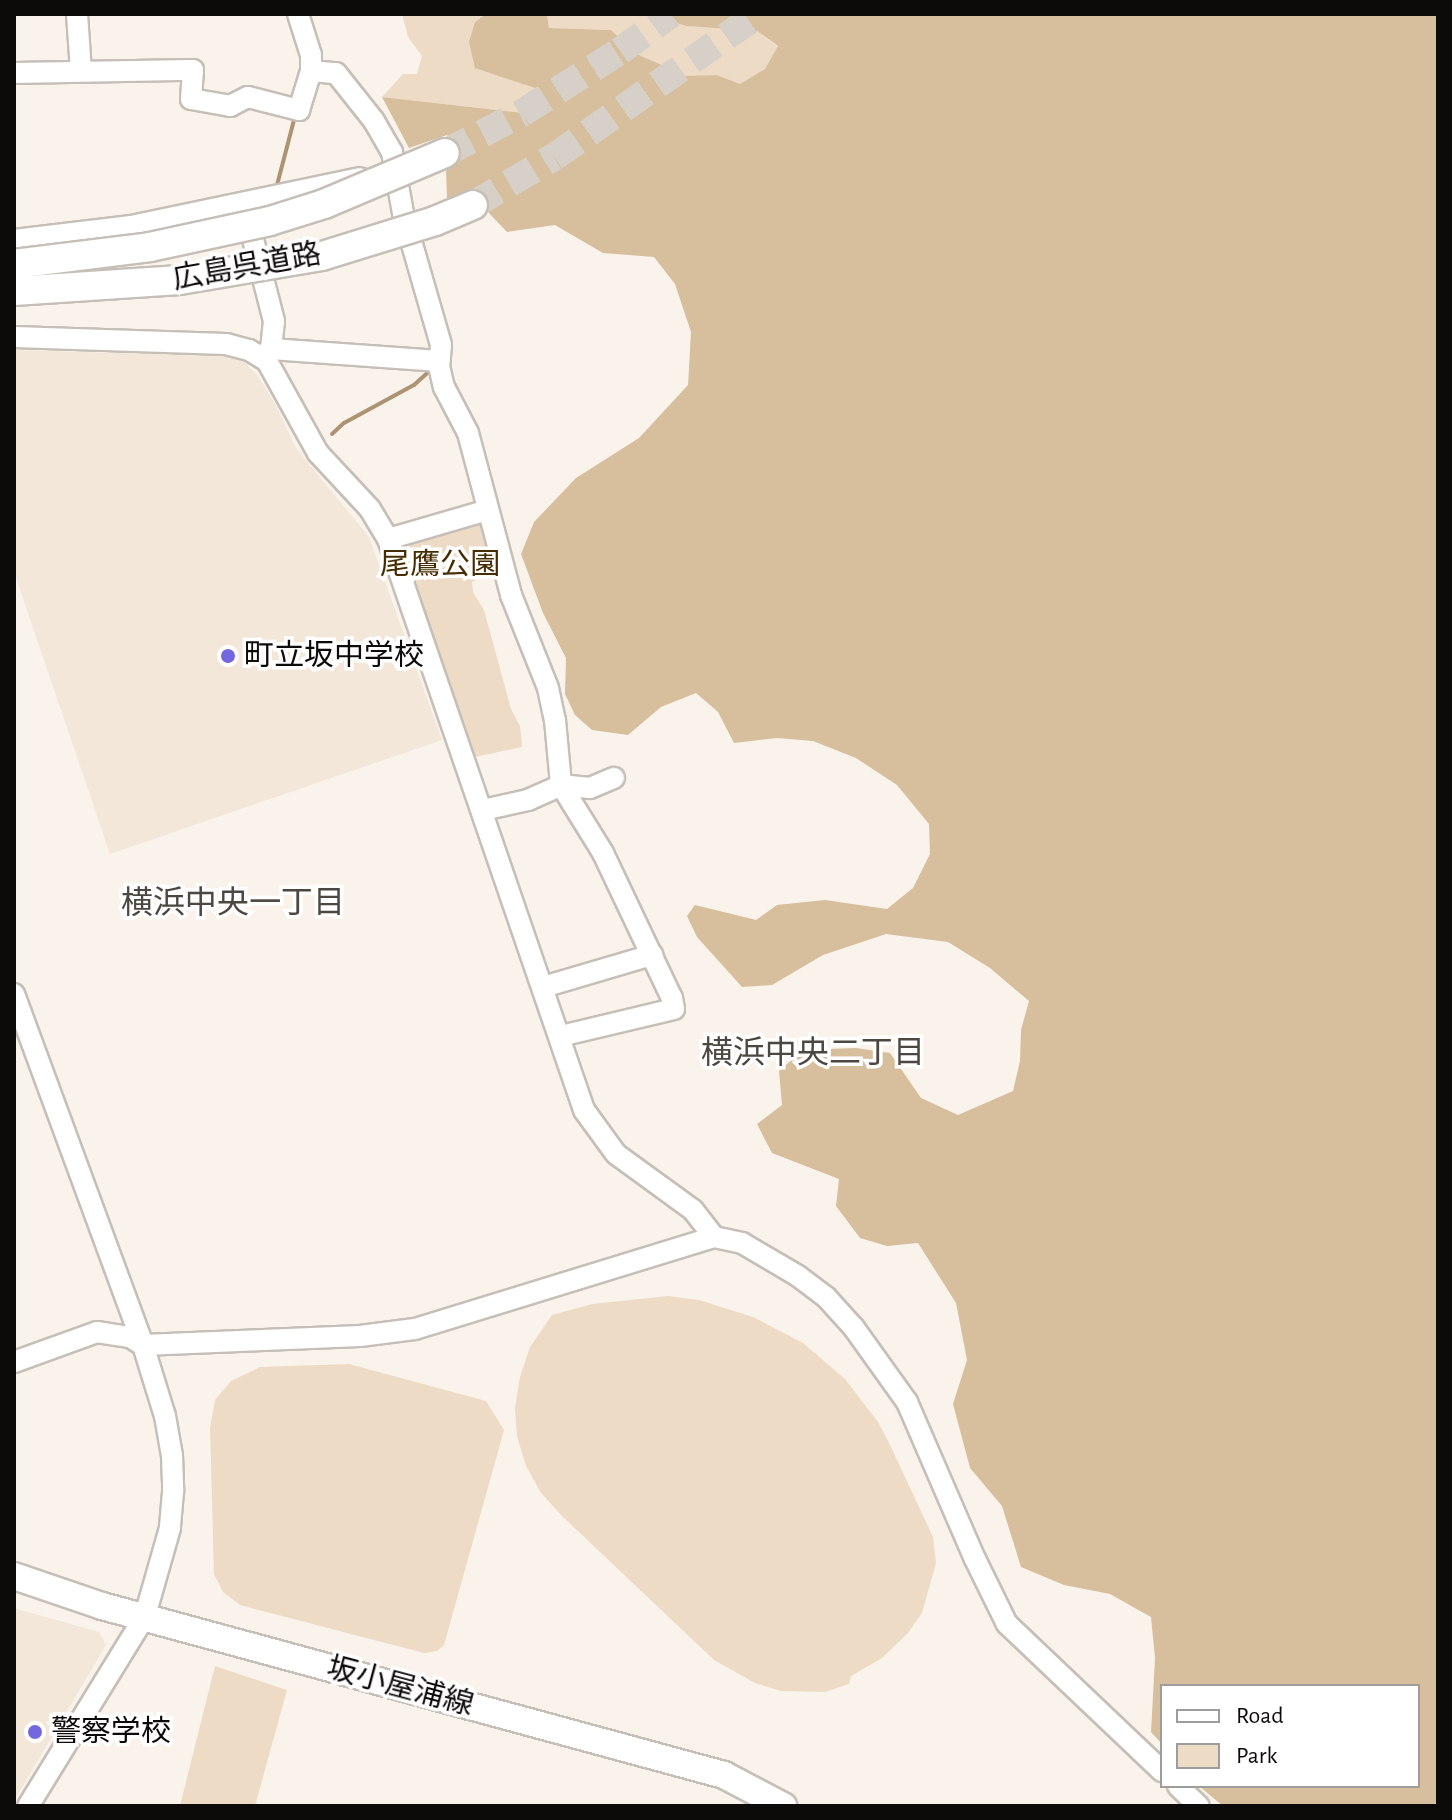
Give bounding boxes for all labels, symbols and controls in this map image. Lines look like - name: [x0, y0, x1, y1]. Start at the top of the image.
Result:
- street label: 広島呉道路: [170, 236, 324, 298]
- park label: 尾鷹公園: [380, 547, 500, 583]
- place label: 町立坂中学校: [244, 638, 424, 674]
- marker: 町立坂中学校: [219, 647, 237, 665]
- district label: 横浜中央一丁目: [121, 884, 345, 922]
- district label: 横浜中央二丁目: [701, 1034, 925, 1072]
- street label: 坂小屋浦線: [323, 1650, 477, 1724]
- legend: [1160, 1684, 1420, 1788]
- text: Road: [1236, 1704, 1284, 1728]
- place label: 警察学校: [51, 1714, 171, 1750]
- marker: 警察学校: [26, 1723, 44, 1741]
- text: Park: [1236, 1744, 1277, 1768]

